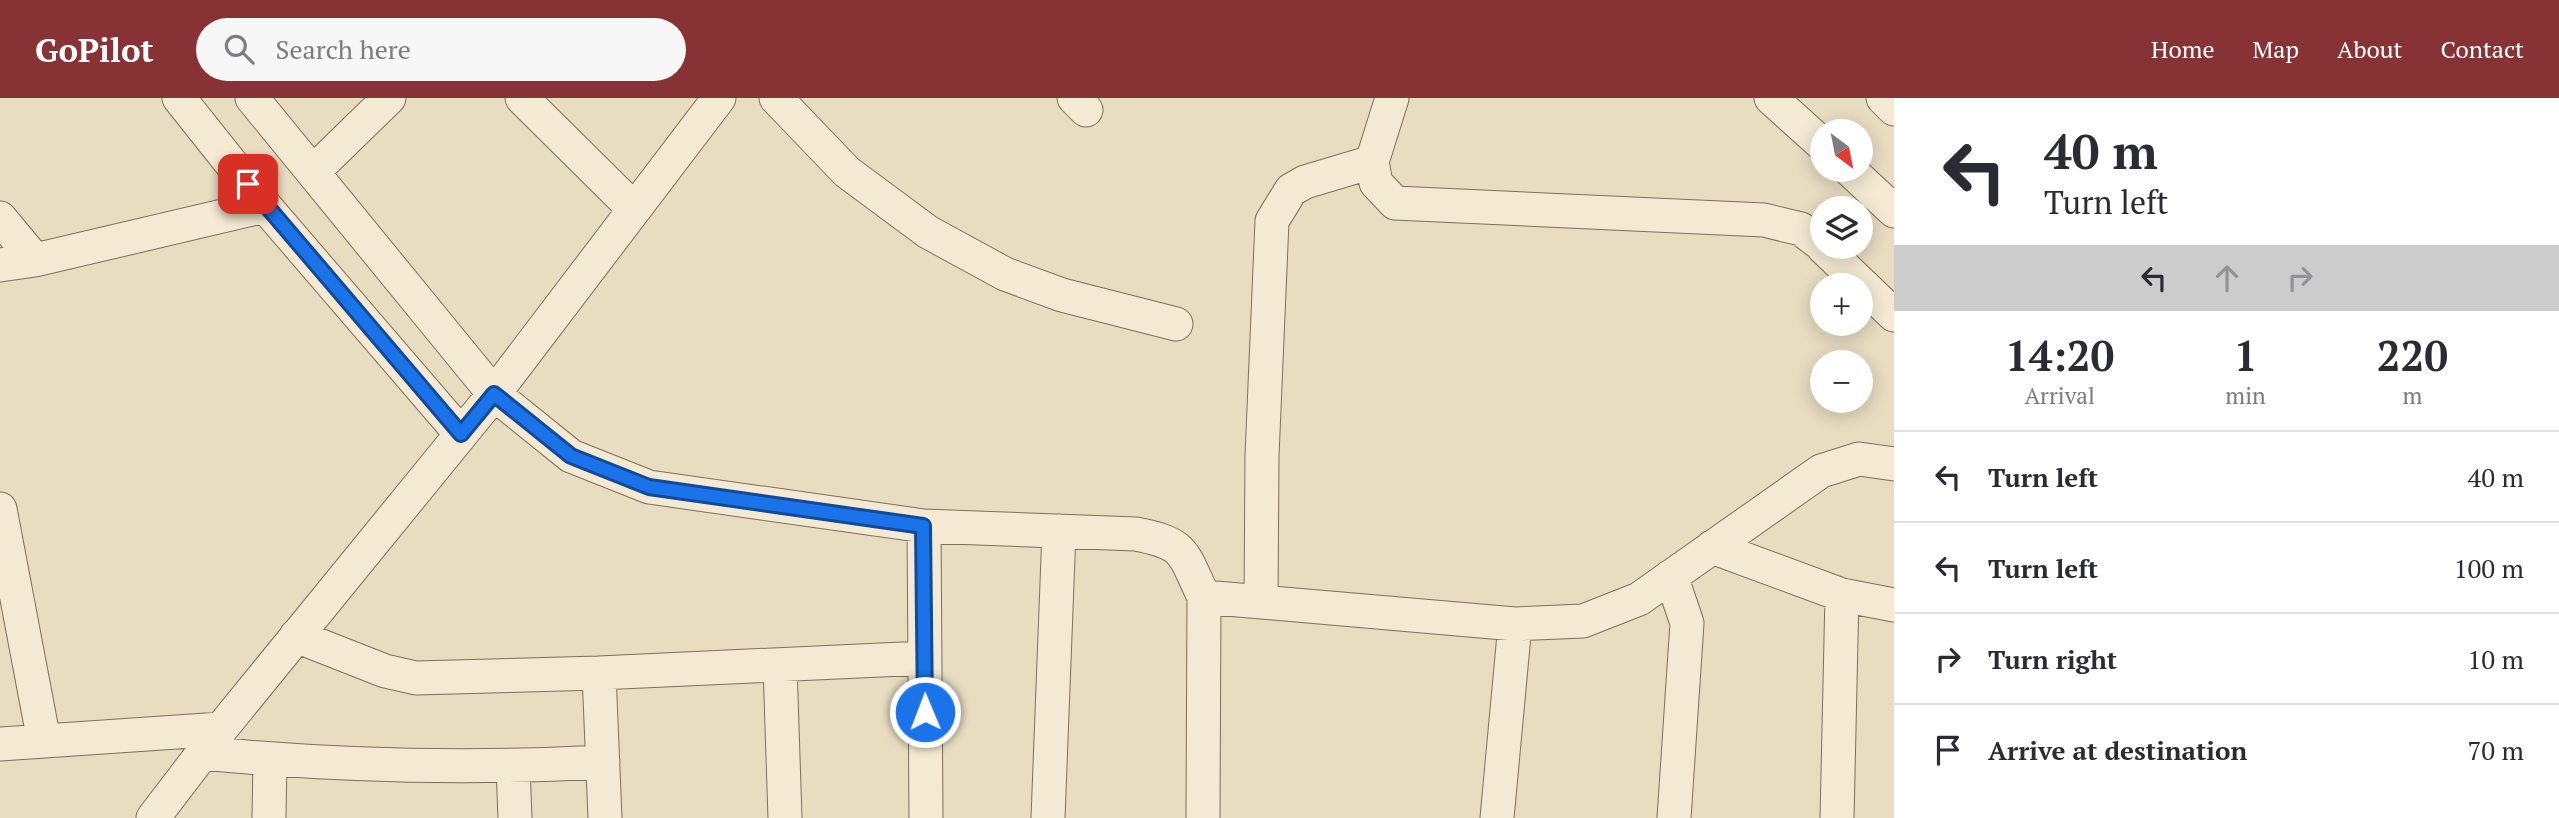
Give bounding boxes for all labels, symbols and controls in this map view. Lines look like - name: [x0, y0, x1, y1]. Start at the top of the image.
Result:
- search box: [196, 18, 686, 81]
- text: GoPilot: [35, 28, 154, 71]
- icon: search: [220, 30, 258, 68]
- text: Search here: [276, 32, 411, 66]
- text: Home: [2151, 33, 2215, 65]
- text: Map: [2253, 33, 2299, 65]
- text: About: [2337, 33, 2403, 65]
- text: Contact: [2441, 33, 2524, 65]
- text: 40 m: [2044, 118, 2158, 183]
- north arrow: [1810, 119, 1872, 182]
- map controls: [1810, 119, 1873, 413]
- icon: left: [1929, 126, 2020, 217]
- pin: [218, 154, 278, 214]
- icon: arrive: [229, 165, 267, 203]
- text: Turn left: [2044, 181, 2168, 223]
- button: layers: [1810, 196, 1873, 259]
- icon: left: [2135, 259, 2173, 297]
- icon: ahead: [2208, 259, 2246, 297]
- icon: right: [2281, 259, 2319, 297]
- button: +: [1810, 273, 1873, 336]
- text: 14:20: [2005, 327, 2114, 383]
- text: 1: [2234, 327, 2257, 383]
- text: 220: [2377, 327, 2448, 383]
- button: −: [1810, 350, 1873, 413]
- text: Arrival: [2024, 380, 2095, 411]
- text: min: [2225, 380, 2266, 411]
- text: m: [2402, 380, 2422, 411]
- icon: left: [1929, 458, 1967, 496]
- text: Turn left: [1988, 460, 2098, 494]
- text: 40 m: [2468, 460, 2524, 494]
- icon: left: [1929, 549, 1967, 587]
- text: Turn left: [1988, 551, 2098, 585]
- text: 100 m: [2454, 551, 2524, 585]
- icon: right: [1929, 640, 1967, 678]
- text: Turn right: [1988, 642, 2117, 676]
- text: 10 m: [2468, 642, 2524, 676]
- position arrow: [888, 675, 962, 749]
- icon: arrive: [1929, 731, 1967, 769]
- text: Arrive at destination: [1988, 733, 2247, 767]
- text: 70 m: [2468, 733, 2524, 767]

